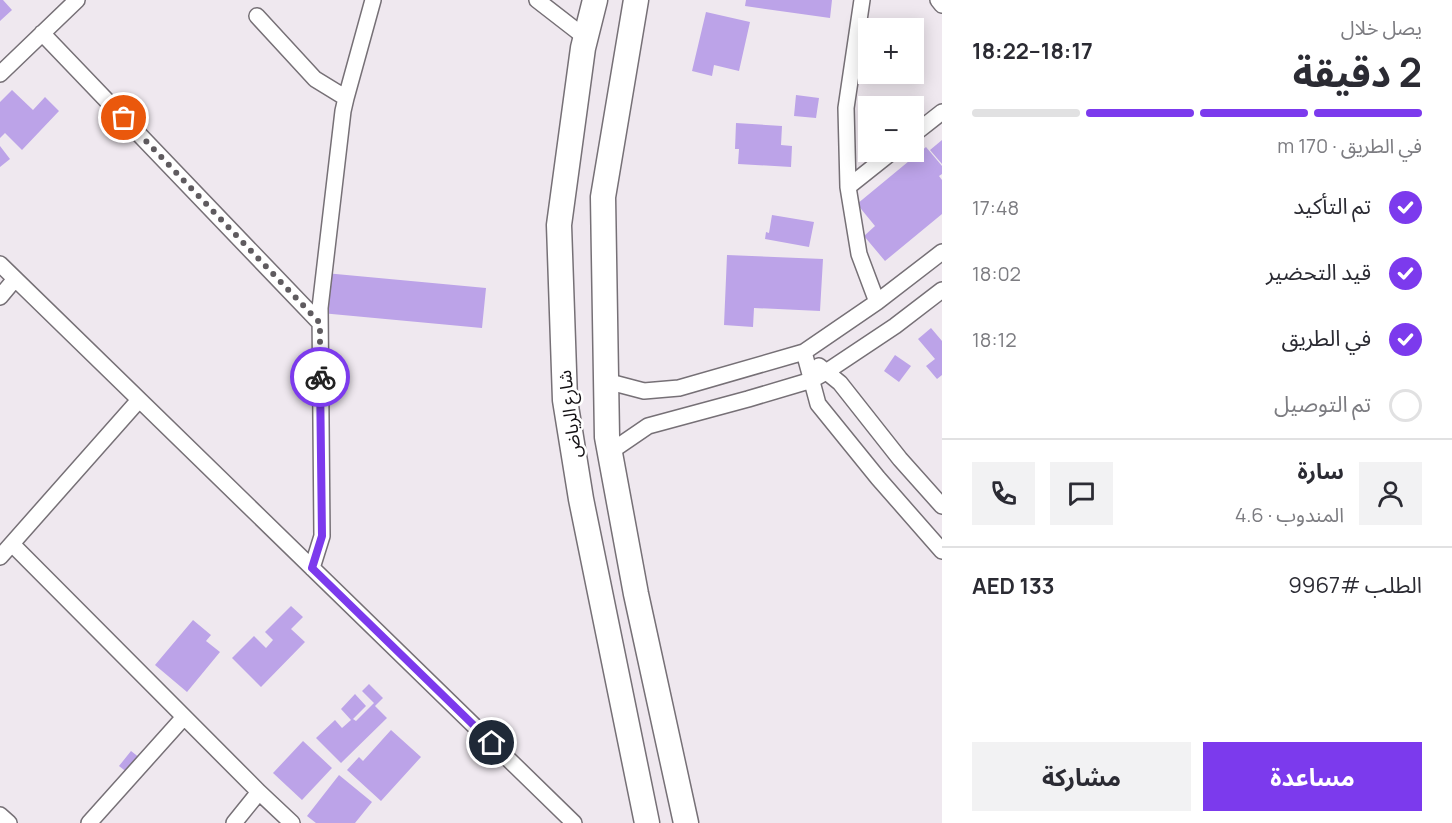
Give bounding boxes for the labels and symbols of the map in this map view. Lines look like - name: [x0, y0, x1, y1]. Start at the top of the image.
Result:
- pin: [98, 92, 149, 143]
- courier: [290, 347, 350, 407]
- street label: شارع الرياض: [552, 368, 589, 459]
- pin: [466, 717, 517, 768]

